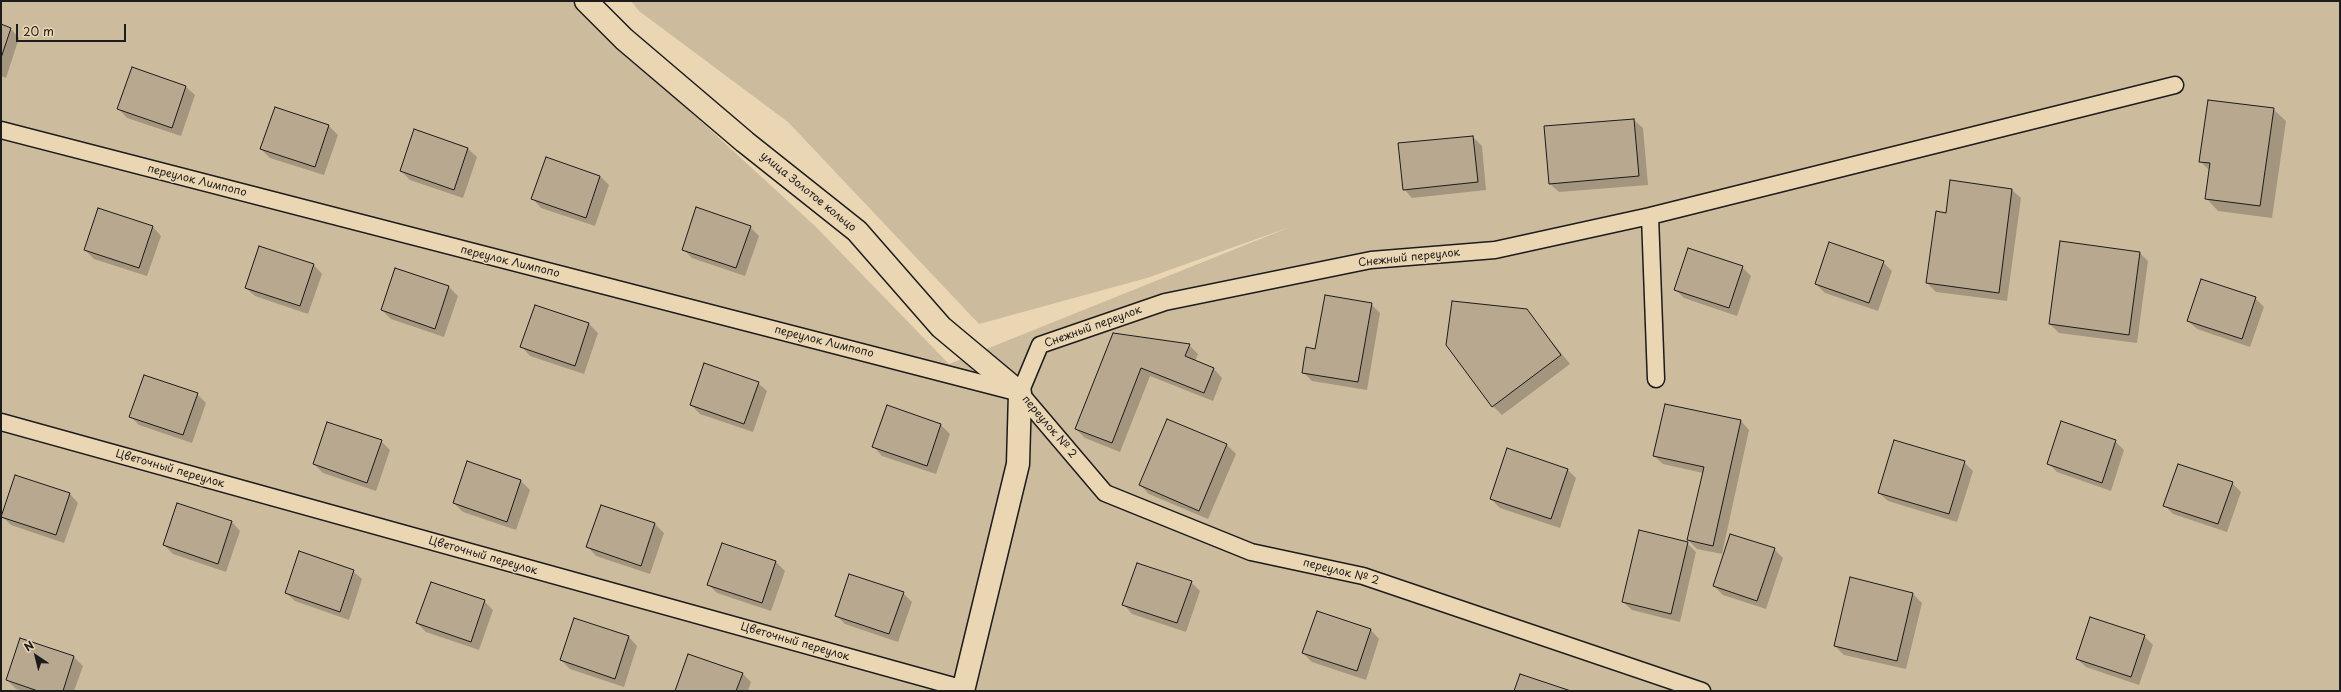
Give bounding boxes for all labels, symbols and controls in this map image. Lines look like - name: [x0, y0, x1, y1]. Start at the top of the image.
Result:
- scale bar: [18, 16, 128, 42]
- text: 20 m: [23, 22, 54, 40]
- street label: улица Золотое кольцо: [757, 149, 859, 235]
- street label: переулок Лимпопо: [146, 162, 248, 200]
- street label: переулок Лимпопо: [459, 243, 561, 281]
- street label: Снежный переулок: [1357, 246, 1461, 270]
- street label: Снежный переулок: [1043, 303, 1143, 351]
- street label: переулок Лимпопо: [773, 323, 875, 361]
- street label: переулок № 2: [1019, 393, 1079, 461]
- street label: Цветочный переулок: [114, 447, 226, 491]
- street label: Цветочный переулок: [427, 534, 539, 578]
- street label: переулок № 2: [1302, 556, 1380, 588]
- street label: Цветочный переулок: [739, 620, 851, 664]
- north arrow: [16, 636, 56, 676]
- text: N: [20, 636, 37, 655]

